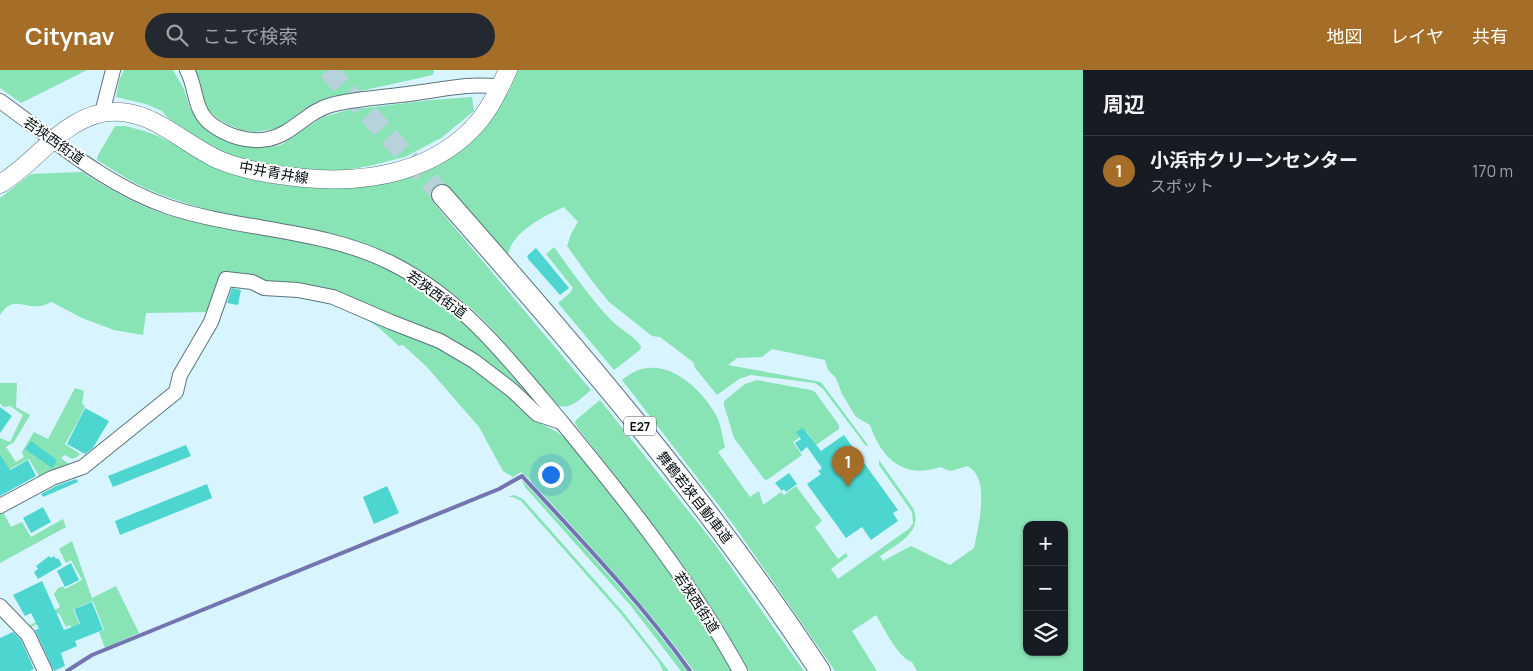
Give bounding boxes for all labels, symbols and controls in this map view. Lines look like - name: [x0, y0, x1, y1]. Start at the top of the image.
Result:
- search box: [145, 13, 495, 58]
- text: Citynav: [25, 19, 115, 52]
- icon: search: [163, 21, 191, 49]
- text: ここで検索: [203, 23, 298, 49]
- text: 地図: [1327, 24, 1363, 48]
- text: レイヤ: [1391, 24, 1444, 48]
- text: 共有: [1472, 24, 1508, 48]
- text: 周辺: [1103, 90, 1145, 118]
- street label: 若狭西街道: [20, 112, 88, 168]
- text: 小浜市クリーンセンター: [1150, 147, 1358, 173]
- street label: 中井青井線: [238, 157, 310, 187]
- text: 1: [1115, 160, 1123, 182]
- text: 170 m: [1472, 160, 1513, 182]
- text: スポット: [1150, 175, 1214, 197]
- street label: 若狭西街道: [403, 266, 471, 322]
- road number: E27: [624, 416, 656, 436]
- pin: 1: [832, 446, 864, 487]
- street label: 舞鶴若狭自動車道: [653, 447, 737, 547]
- your location: [538, 462, 564, 488]
- map controls: [1023, 521, 1068, 656]
- button: +: [1023, 521, 1068, 566]
- button: −: [1023, 566, 1068, 611]
- street label: 若狭西街道: [670, 567, 724, 637]
- button: layers: [1023, 611, 1068, 656]

